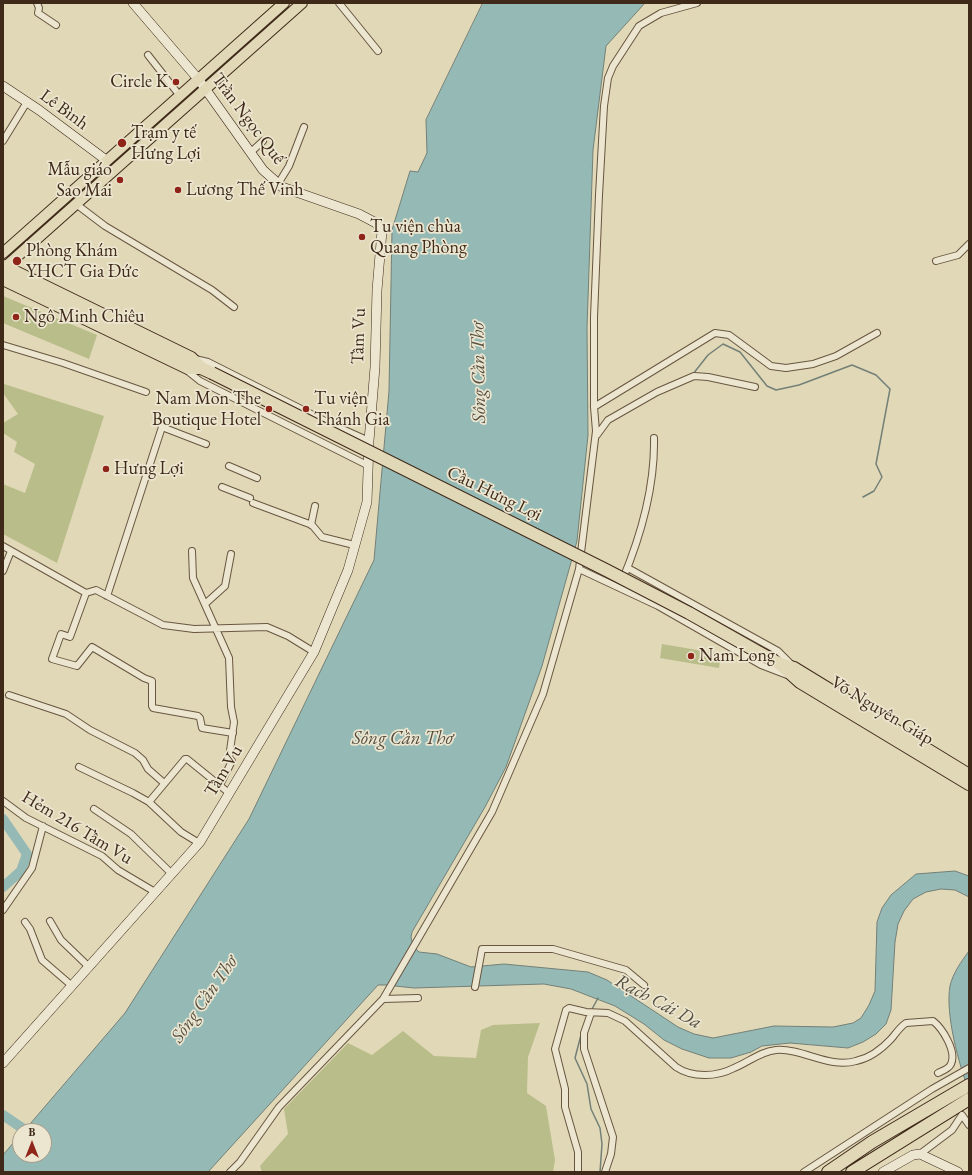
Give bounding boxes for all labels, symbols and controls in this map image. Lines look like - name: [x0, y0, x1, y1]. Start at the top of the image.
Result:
- street label: Trần Ngọc Quế: [207, 69, 289, 169]
- place label: Circle K: [110, 71, 168, 93]
- marker: Circle K: [171, 77, 181, 87]
- street label: Lê Bình: [35, 85, 93, 135]
- place label: Trạm y tế Hưng Lợi: [131, 122, 201, 164]
- marker: Trạm y tế Hưng Lợi: [116, 137, 128, 149]
- place label: Mẫu giáo Sao Mai: [48, 159, 112, 202]
- marker: Mẫu giáo Sao Mai: [115, 175, 125, 185]
- place label: Lương Thế Vinh: [186, 179, 304, 201]
- marker: Lương Thế Vinh: [173, 185, 183, 195]
- place label: Tu viện chùa Quang Phòng: [370, 216, 467, 258]
- marker: Tu viện chùa Quang Phòng: [357, 232, 367, 242]
- place label: Phòng Khám YHCT Gia Đức: [26, 240, 139, 282]
- marker: Phòng Khám YHCT Gia Đức: [11, 255, 23, 267]
- place label: Ngô Minh Chiêu: [24, 306, 145, 328]
- street label: Tầm Vu: [347, 307, 371, 365]
- marker: Ngô Minh Chiêu: [11, 312, 21, 322]
- water label: Sông Cần Thơ: [467, 321, 491, 423]
- place label: Nam Mon The Boutique Hotel: [152, 388, 261, 430]
- place label: Tu viện Thánh Gia: [314, 388, 390, 430]
- marker: Nam Mon The Boutique Hotel: [264, 404, 274, 414]
- marker: Tu viện Thánh Gia: [301, 404, 311, 414]
- place label: Hưng Lợi: [114, 458, 184, 480]
- street label: Cầu Hưng Lợi: [443, 462, 545, 526]
- marker: Hưng Lợi: [101, 464, 111, 474]
- place label: Nam Long: [699, 645, 775, 667]
- marker: Nam Long: [686, 651, 696, 661]
- street label: Võ Nguyên Giáp: [827, 672, 937, 750]
- water label: Sông Cần Thơ: [352, 728, 454, 750]
- street label: Tầm Vu: [200, 741, 248, 801]
- street label: Hẻm 216 Tầm Vu: [18, 786, 136, 870]
- water label: Sông Cần Thơ: [166, 951, 244, 1047]
- water label: Rạch Cái Da: [611, 970, 705, 1034]
- north arrow: [12, 1123, 52, 1163]
- text: B: [29, 1125, 35, 1139]

